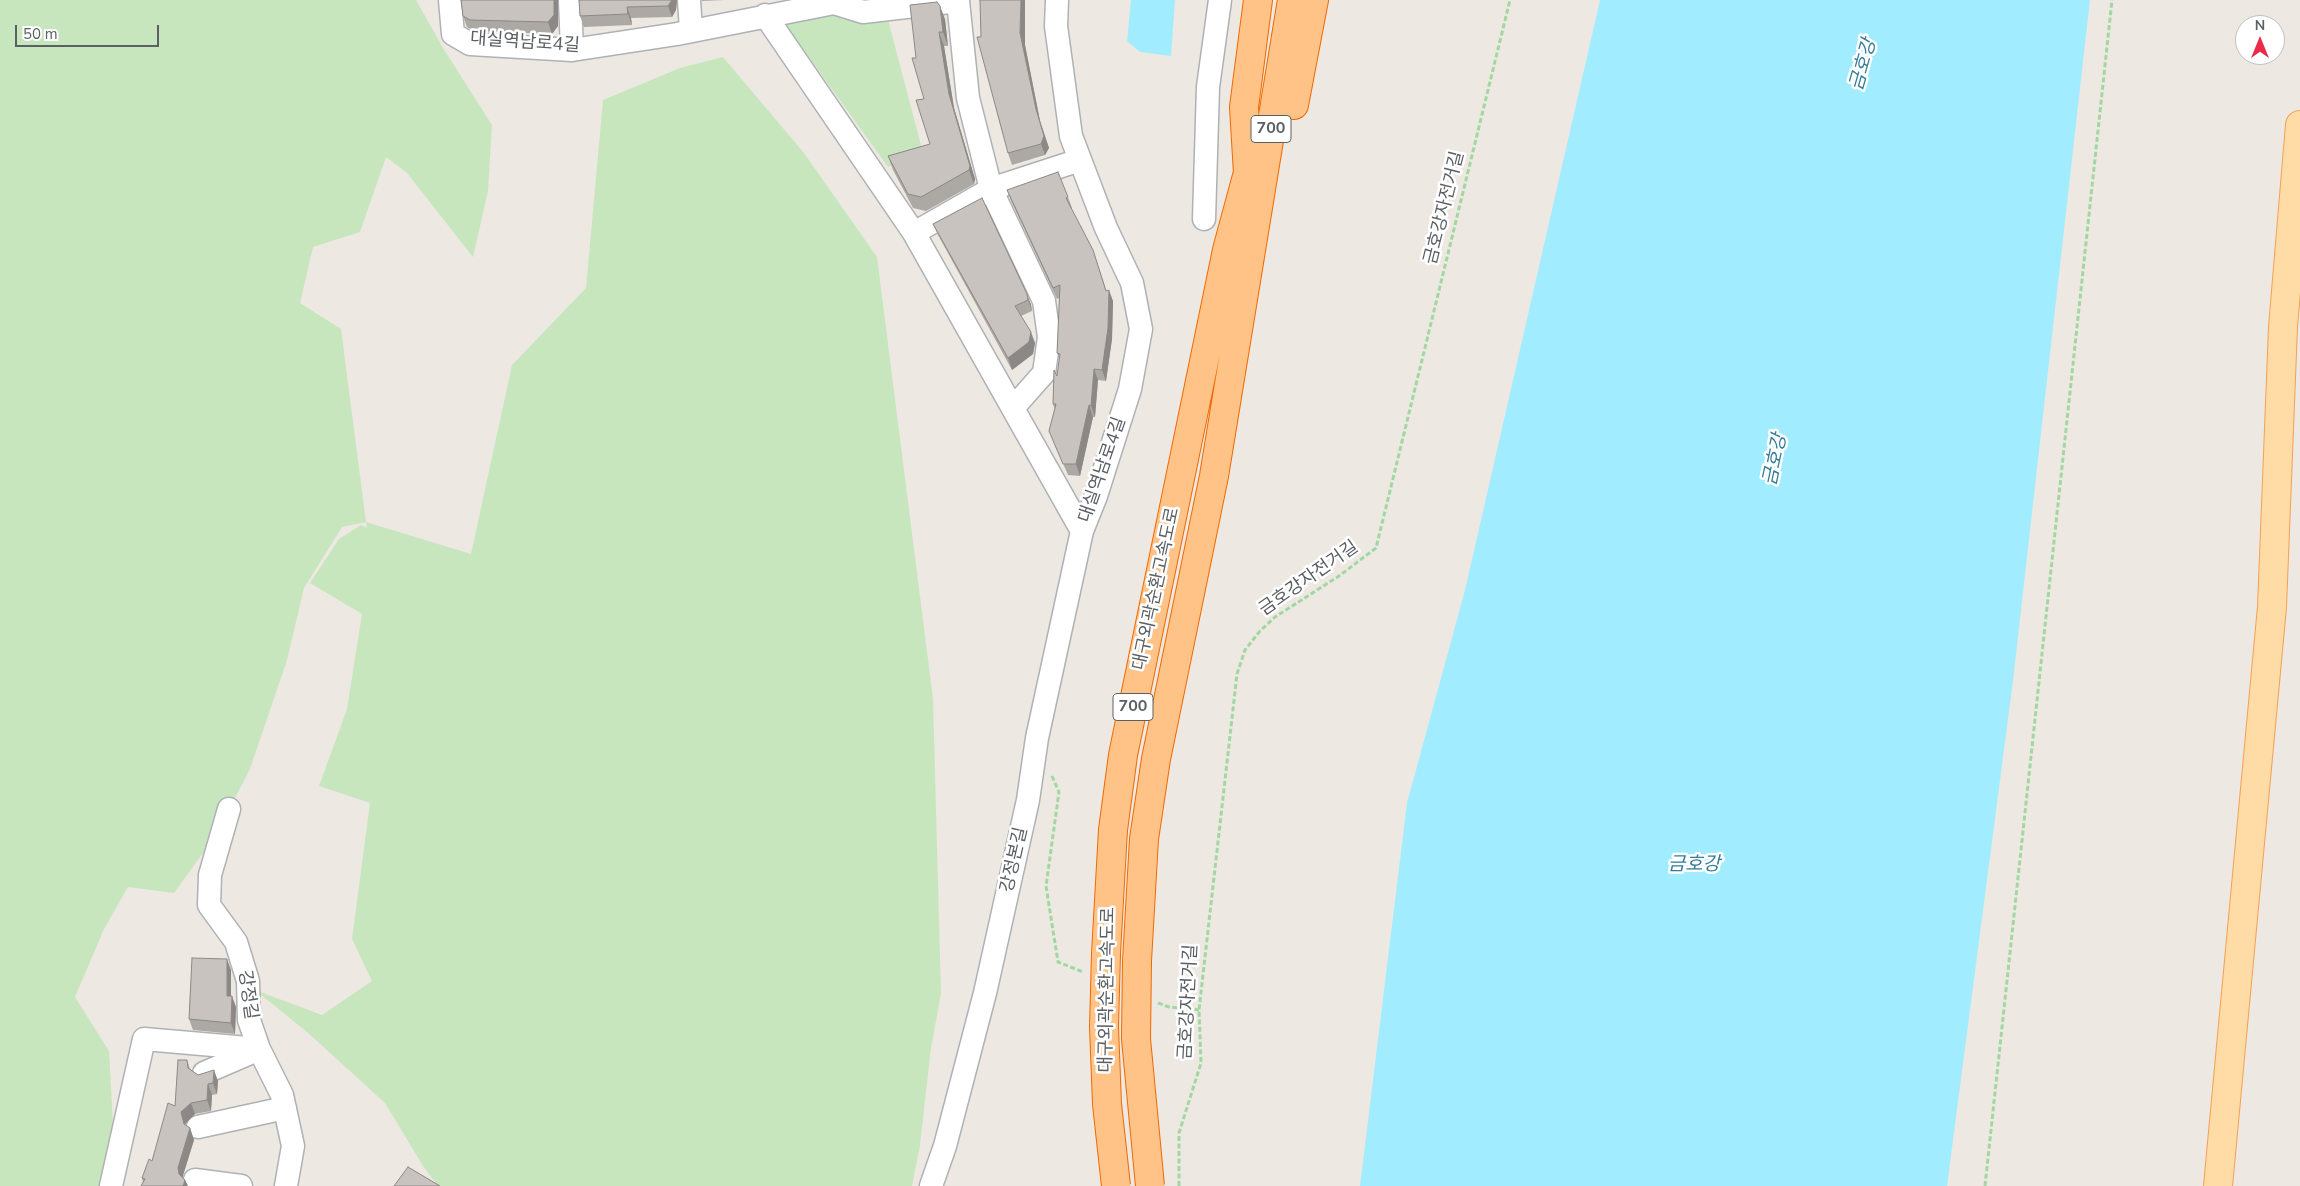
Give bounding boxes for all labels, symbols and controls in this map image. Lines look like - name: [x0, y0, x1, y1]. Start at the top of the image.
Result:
- scale bar: [18, 15, 161, 47]
- north arrow: [2235, 15, 2285, 65]
- text: N: [2255, 16, 2265, 35]
- text: 50 m: [23, 24, 58, 44]
- street label: 대실역남로4길: [469, 28, 581, 58]
- water label: 금호강: [1846, 37, 1882, 93]
- road number: 700: [1251, 116, 1291, 142]
- street label: 금호강자전거길: [1420, 149, 1470, 267]
- street label: 대실역남로4길: [1075, 414, 1131, 526]
- water label: 금호강: [1759, 432, 1793, 488]
- street label: 대구외곽순환고속도로: [1129, 506, 1185, 672]
- street label: 금호강자전거길: [1255, 537, 1363, 621]
- road number: 700: [1113, 694, 1153, 720]
- street label: 강정본길: [997, 825, 1033, 895]
- water label: 금호강: [1668, 854, 1720, 876]
- street label: 대구외곽순환고속도로: [1096, 907, 1120, 1073]
- street label: 금호강자전거길: [1175, 944, 1203, 1060]
- street label: 강정길: [233, 969, 261, 1021]

